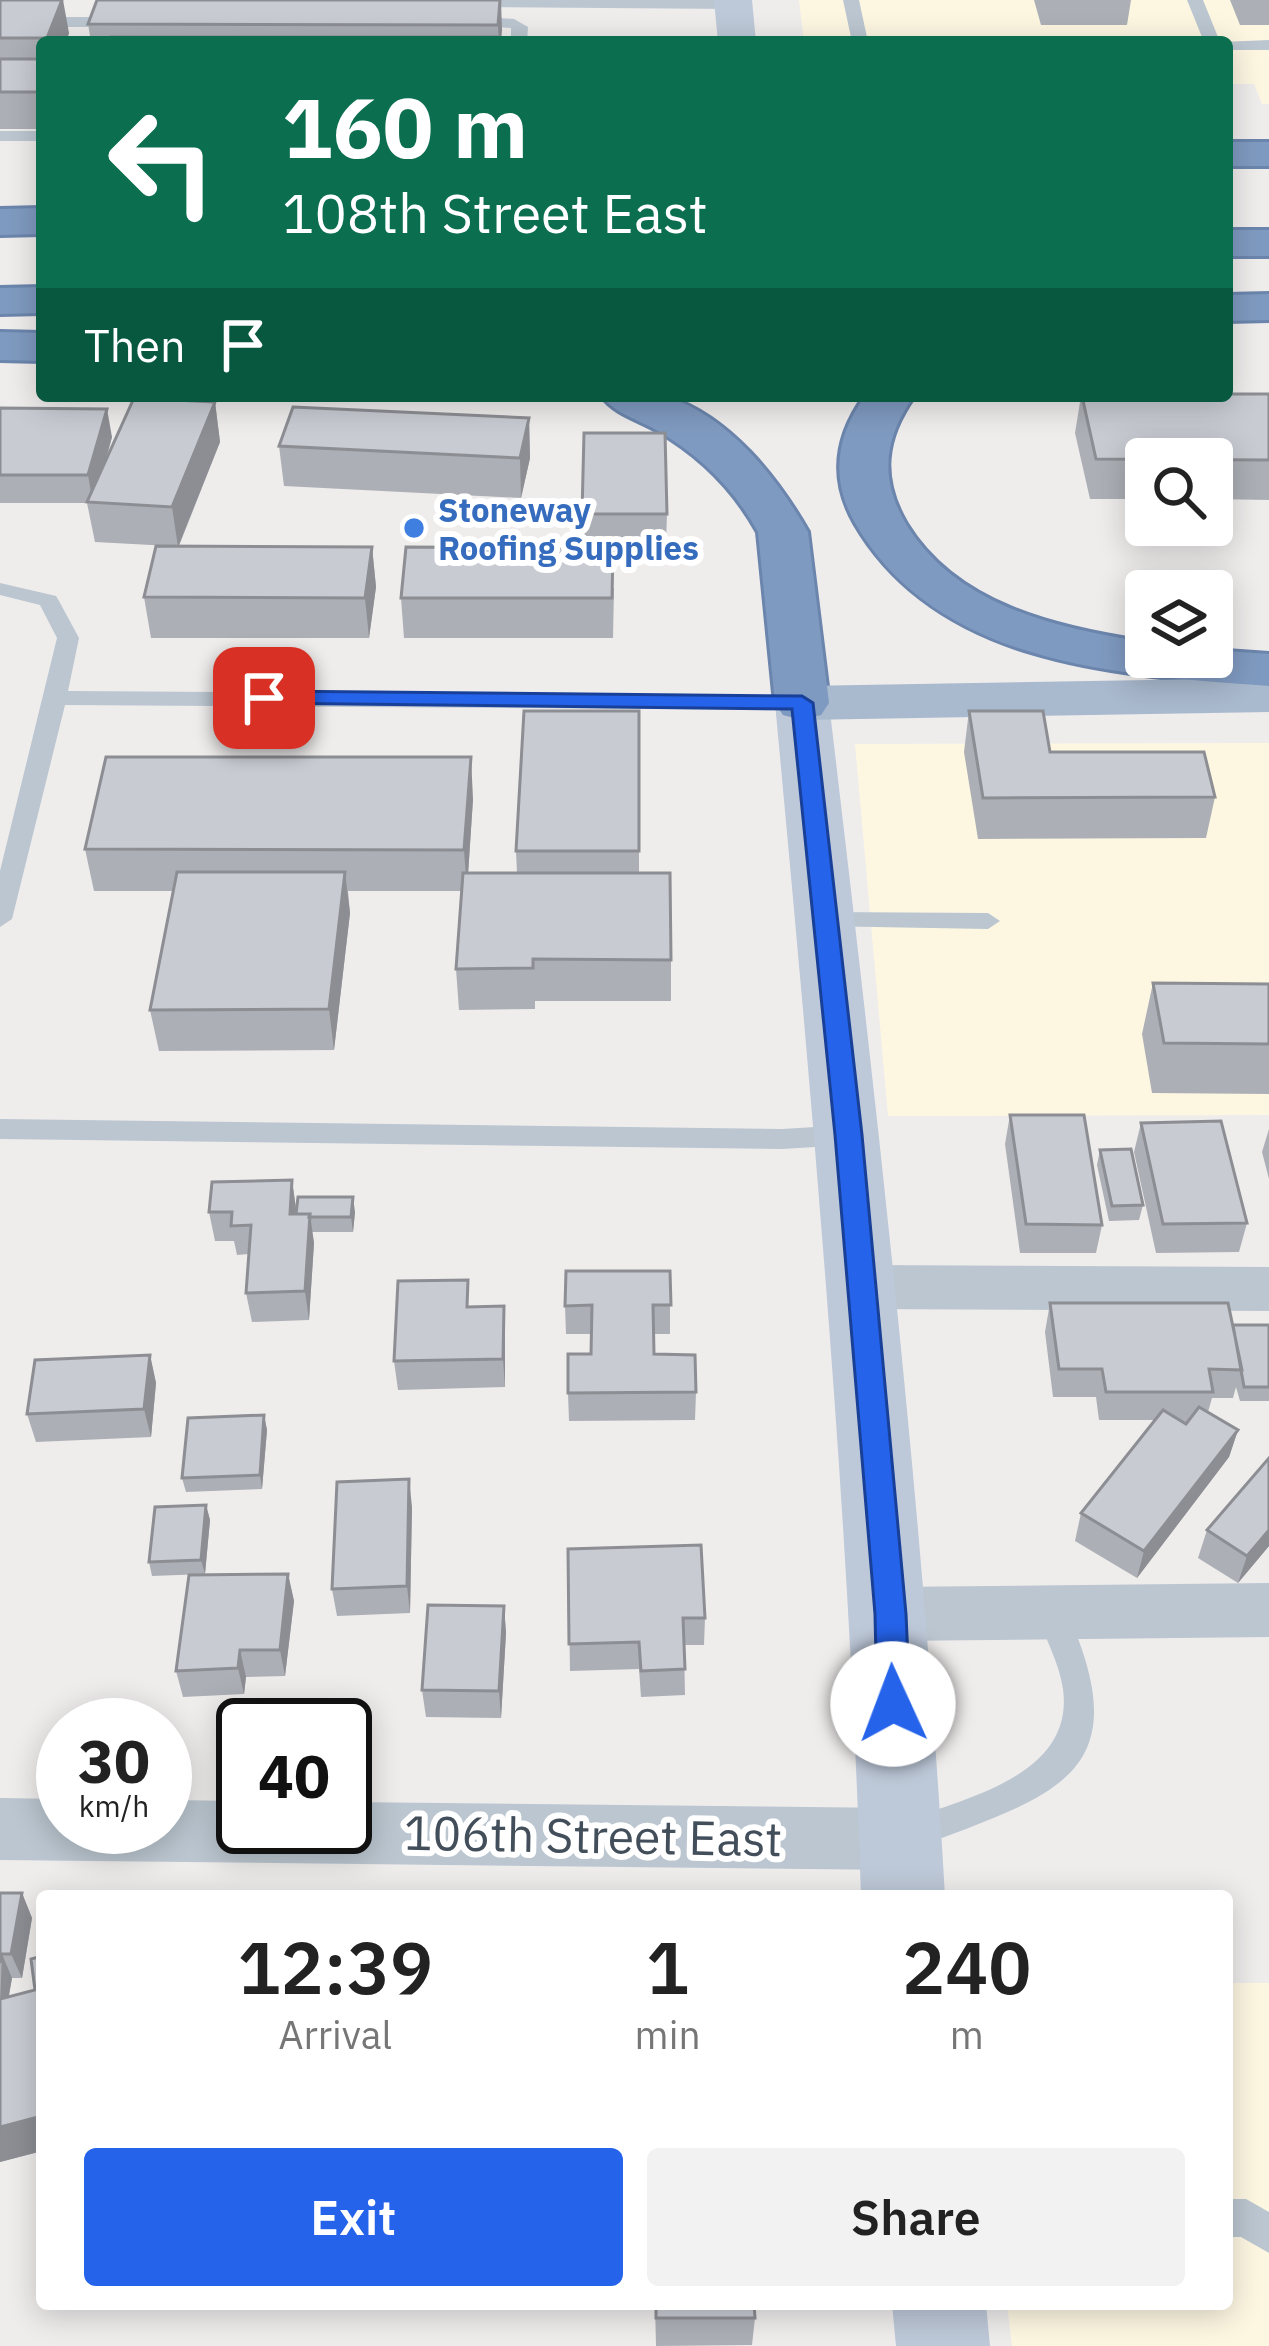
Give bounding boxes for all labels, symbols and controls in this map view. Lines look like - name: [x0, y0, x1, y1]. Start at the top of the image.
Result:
- text: 160 m: [282, 72, 528, 181]
- icon: left: [84, 84, 240, 240]
- text: 108th Street East: [282, 178, 708, 248]
- icon: arrive: [210, 312, 276, 378]
- text: Then: [84, 316, 186, 374]
- map controls: [1125, 438, 1233, 678]
- button: search: [1125, 438, 1233, 546]
- place label: Stoneway Roofing Supplies: [438, 488, 699, 569]
- marker: Stoneway Roofing Supplies: [401, 515, 427, 541]
- button: layers: [1125, 570, 1233, 678]
- pin: [213, 647, 315, 749]
- icon: arrive: [231, 665, 297, 731]
- position arrow: [830, 1641, 956, 1767]
- speed limit sign: 40: [216, 1698, 372, 1854]
- text: 30: [78, 1721, 150, 1800]
- text: km/h: [79, 1786, 149, 1825]
- street label: 106th Street East: [403, 1801, 783, 1869]
- text: 12:39: [237, 1920, 433, 2014]
- text: 1: [646, 1920, 689, 2014]
- text: 240: [902, 1920, 1032, 2014]
- text: Arrival: [278, 2009, 392, 2060]
- text: min: [635, 2009, 701, 2060]
- text: m: [950, 2009, 984, 2060]
- button: Exit: [84, 2148, 623, 2286]
- button: Share: [647, 2148, 1185, 2286]

